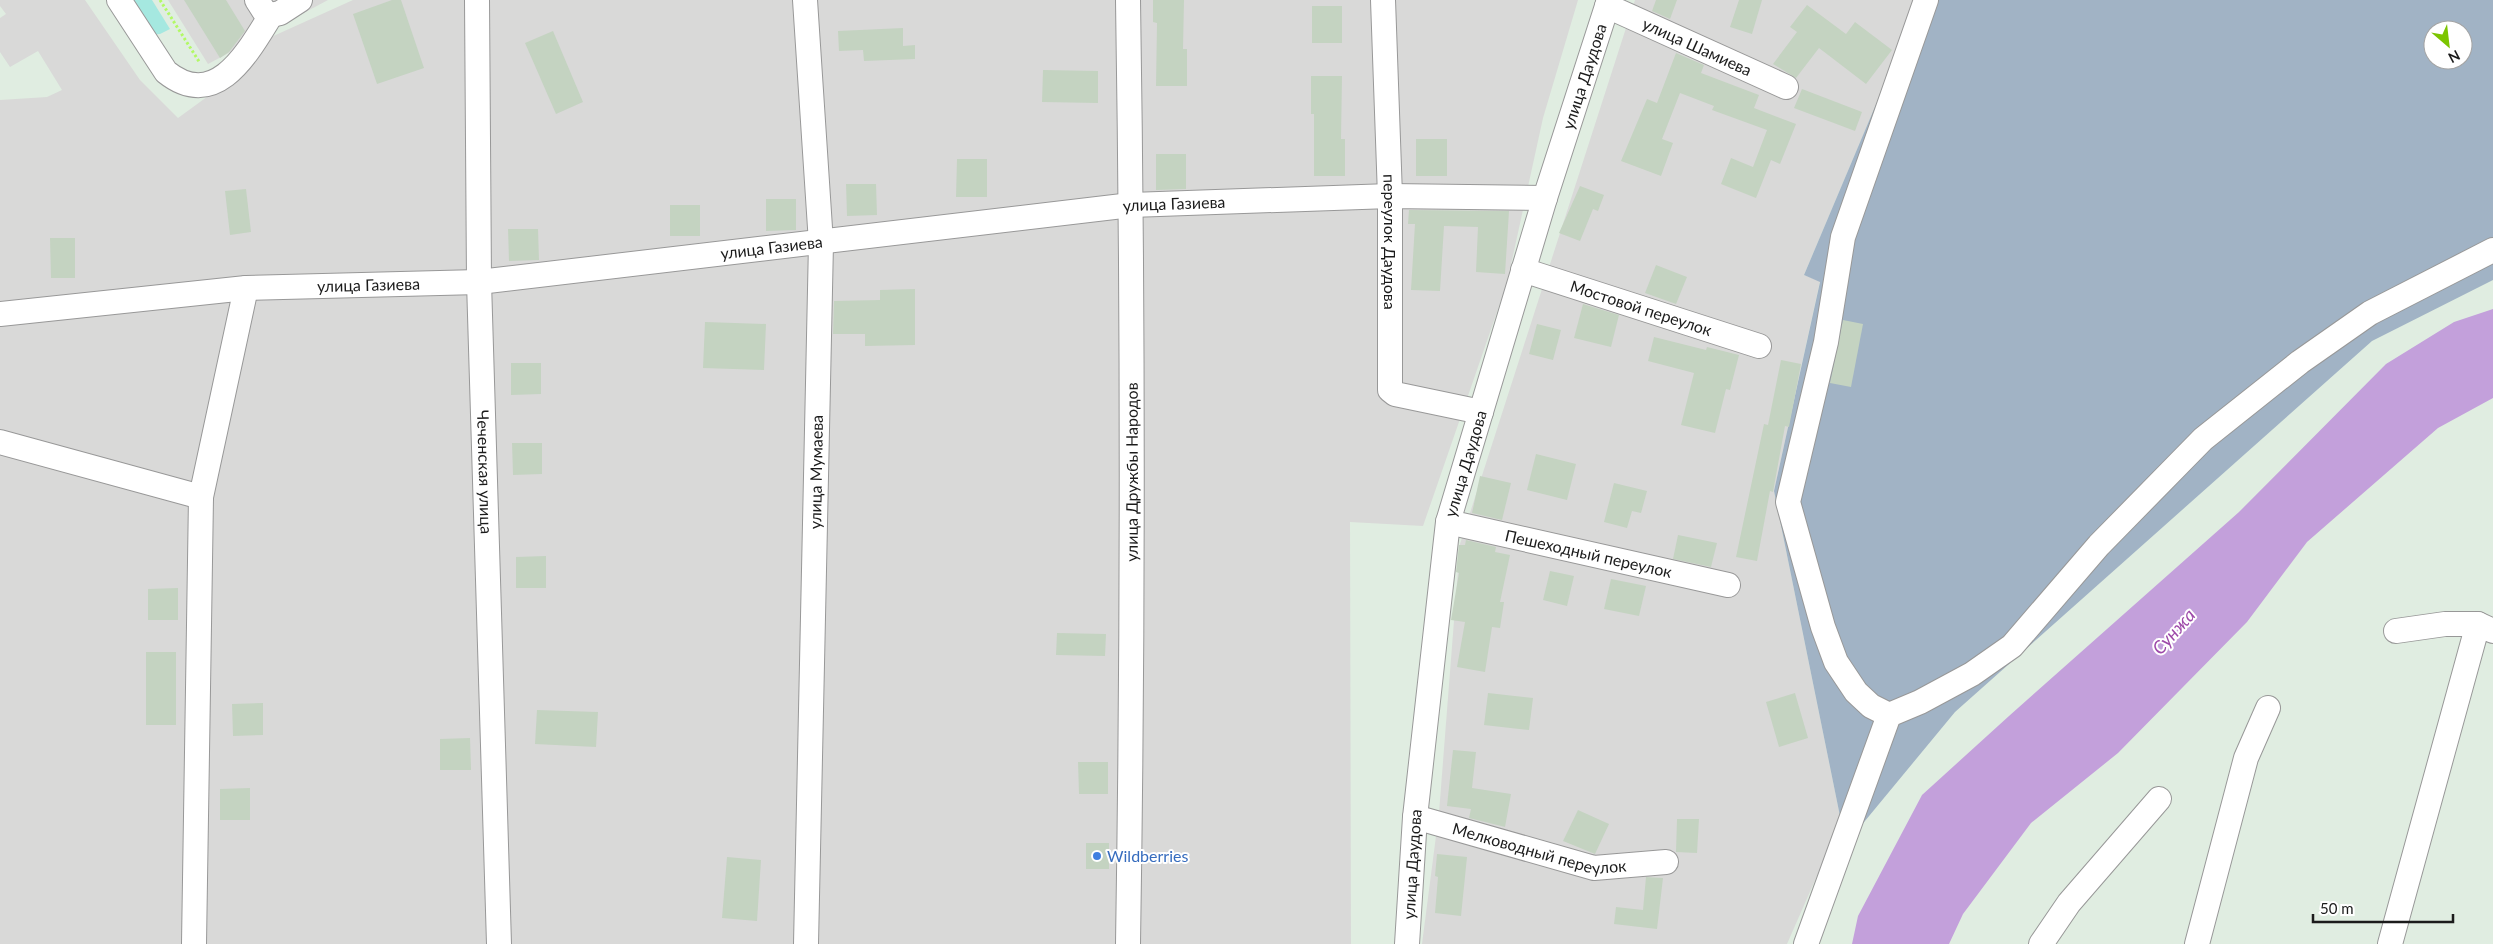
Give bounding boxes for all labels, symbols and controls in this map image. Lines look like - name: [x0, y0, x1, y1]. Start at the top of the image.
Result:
- street label: улица Шамиева: [1640, 13, 1755, 79]
- north arrow: [2423, 20, 2473, 70]
- street label: улица Даудова: [1558, 21, 1610, 132]
- text: N: [2446, 47, 2463, 67]
- street label: переулок Даудова: [1380, 174, 1400, 310]
- street label: улица Газиева: [1122, 192, 1226, 215]
- street label: улица Газиева: [719, 231, 824, 262]
- street label: улица Газиева: [317, 274, 420, 295]
- street label: Мостовой переулок: [1568, 276, 1715, 339]
- street label: улица Дружбы Народов: [1122, 382, 1141, 562]
- street label: улица Даудова: [1440, 408, 1490, 519]
- street label: Чеченская улица: [474, 410, 497, 534]
- street label: улица Мумаева: [805, 415, 826, 529]
- street label: Пешеходный переулок: [1503, 525, 1675, 581]
- water label: Сунжа: [2147, 604, 2199, 659]
- street label: улица Даудова: [1399, 808, 1425, 920]
- street label: Мелководный переулок: [1451, 818, 1628, 877]
- place label: Wildberries: [1107, 846, 1188, 865]
- marker: Wildberries: [1091, 850, 1103, 862]
- scale bar: [2313, 892, 2453, 924]
- text: 50 m: [2320, 899, 2354, 917]

